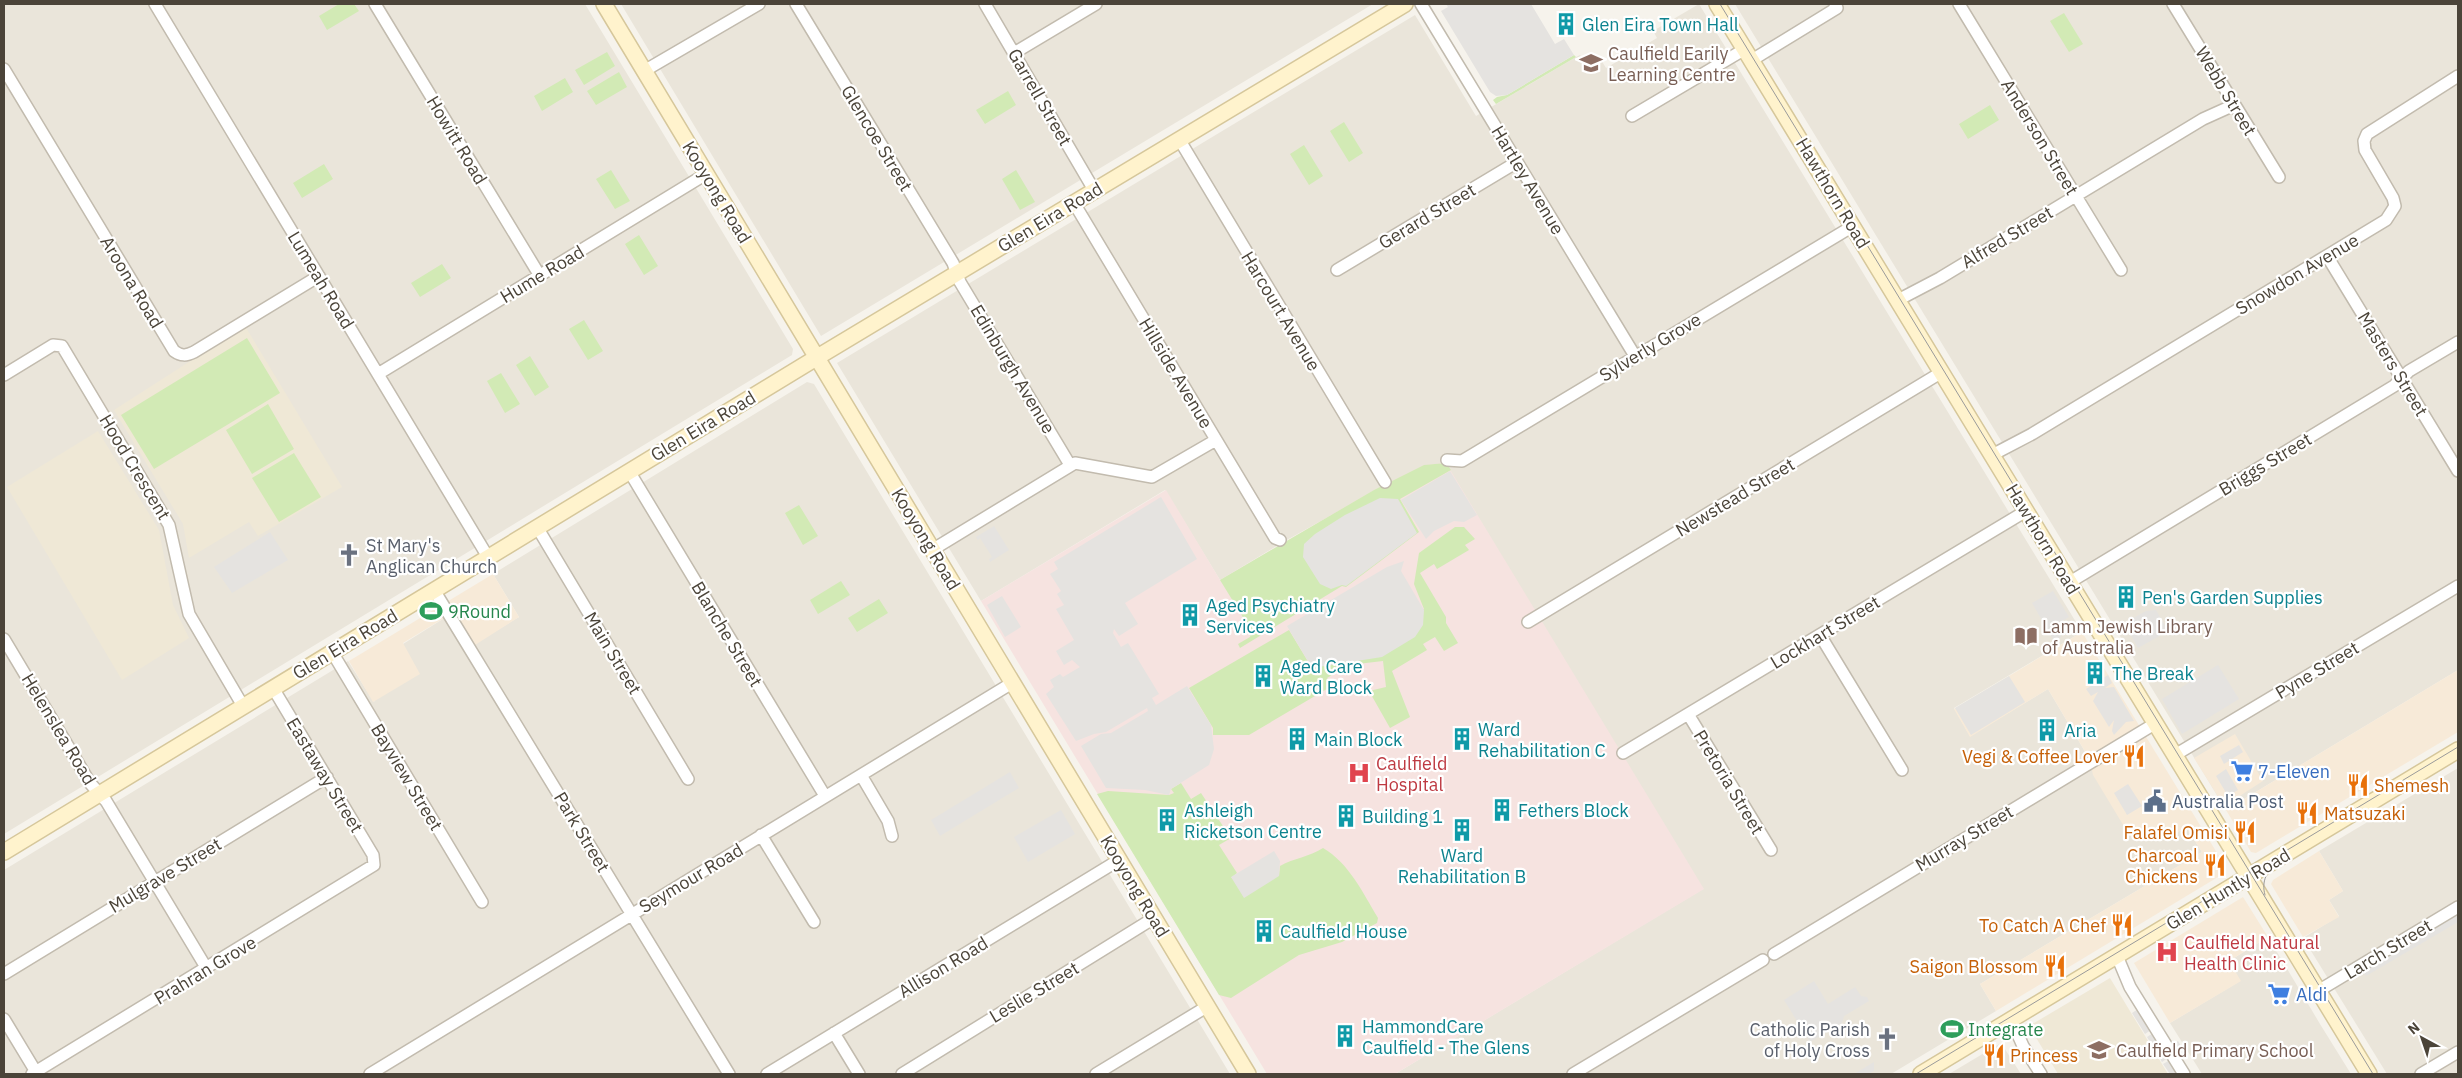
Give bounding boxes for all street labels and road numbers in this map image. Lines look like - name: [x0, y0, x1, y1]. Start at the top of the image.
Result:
- street label: Webb Street: [2190, 42, 2262, 140]
- street label: Garrell Street: [1003, 44, 1077, 150]
- street label: Anderson Street: [1996, 75, 2084, 199]
- street label: Glencoe Street: [836, 81, 918, 195]
- street label: Howitt Road: [422, 92, 492, 188]
- street label: Hartley Avenue: [1486, 121, 1570, 239]
- street label: Hawthorn Road: [1791, 133, 1875, 253]
- street label: Kooyong Road: [677, 137, 757, 247]
- street label: Glen Eira Road: [993, 177, 1107, 257]
- street label: Gerard Street: [1374, 178, 1480, 254]
- street label: Alfred Street: [1957, 201, 2057, 273]
- street label: Lumeah Road: [283, 227, 359, 333]
- street label: Snowdon Avenue: [2231, 228, 2363, 320]
- street label: Aroona Road: [95, 232, 169, 332]
- street label: Hume Road: [496, 240, 588, 308]
- street label: Harcourt Avenue: [1236, 247, 1326, 375]
- street label: Edinburgh Avenue: [965, 300, 1061, 438]
- street label: Sylverly Grove: [1595, 308, 1705, 386]
- street label: Masters Street: [2353, 308, 2433, 420]
- street label: Hillside Avenue: [1134, 314, 1218, 433]
- street label: Glen Eira Road: [646, 386, 760, 466]
- street label: Hood Crescent: [94, 410, 176, 524]
- street label: Briggs Street: [2214, 427, 2316, 501]
- street label: Newstead Street: [1671, 452, 1799, 542]
- street label: Hawthorn Road: [2001, 479, 2085, 599]
- street label: Kooyong Road: [886, 484, 966, 594]
- street label: Blanche Street: [686, 577, 768, 691]
- street label: Lockhart Street: [1766, 590, 1884, 674]
- street label: Glen Eira Road: [288, 604, 402, 684]
- street label: Main Street: [579, 607, 647, 699]
- street label: Pyne Street: [2271, 636, 2363, 704]
- street label: Helenslea Road: [17, 669, 101, 789]
- street label: Eastaway Street: [282, 713, 368, 837]
- street label: Bayview Street: [366, 719, 448, 835]
- street label: Pretoria Street: [1689, 726, 1769, 838]
- street label: Park Street: [549, 787, 615, 877]
- street label: Murray Street: [1911, 800, 2017, 876]
- street label: Kooyong Road: [1095, 831, 1175, 941]
- street label: Mulgrave Street: [104, 832, 226, 918]
- street label: Seymour Road: [635, 838, 747, 918]
- street label: Glen Huntly Road: [2162, 843, 2294, 935]
- street label: Larch Street: [2340, 914, 2436, 984]
- street label: Prahran Grove: [150, 930, 260, 1010]
- street label: Allison Road: [894, 931, 992, 1003]
- street label: Leslie Street: [985, 956, 1083, 1028]

